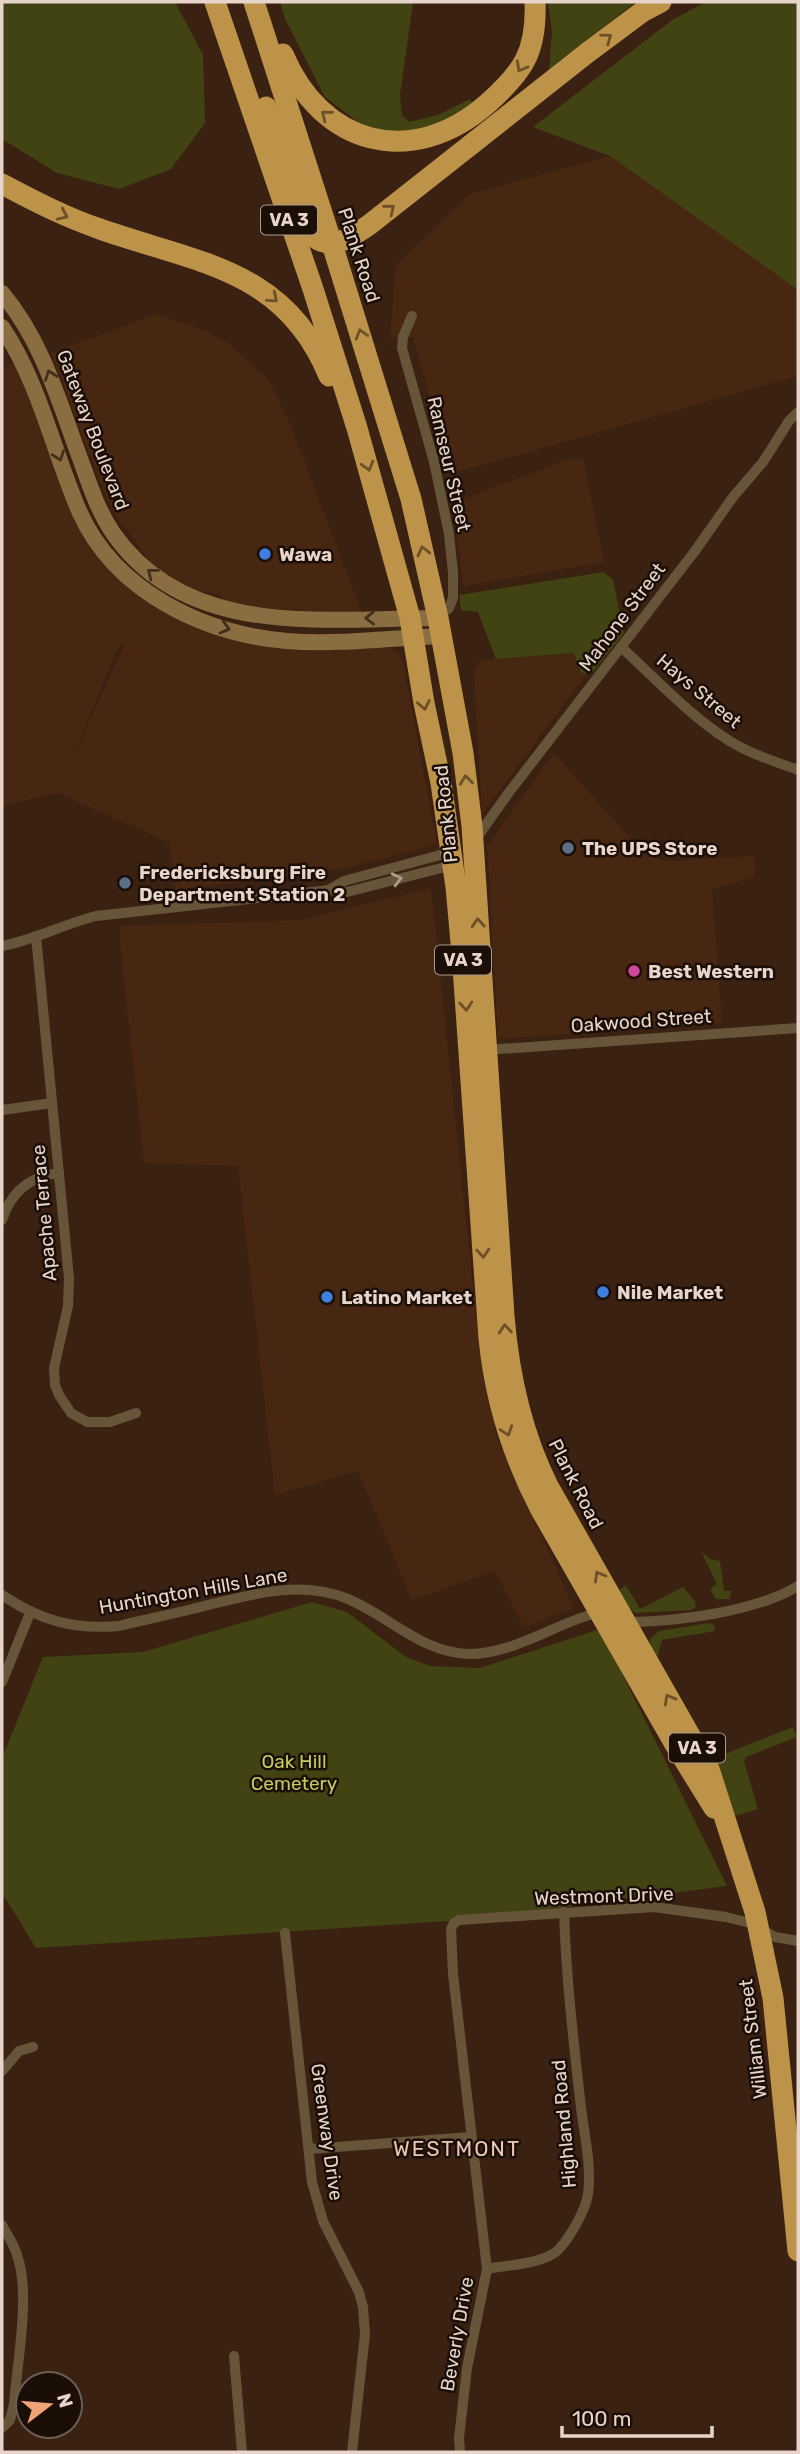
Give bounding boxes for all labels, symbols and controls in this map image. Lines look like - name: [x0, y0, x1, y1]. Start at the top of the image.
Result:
- one-way arrow: [599, 34, 612, 46]
- one-way arrow: [516, 60, 529, 73]
- one-way arrow: [321, 111, 334, 123]
- road number: VA 3: [261, 205, 317, 234]
- street label: Plank Road: [333, 205, 385, 305]
- one-way arrow: [382, 205, 395, 217]
- one-way arrow: [56, 207, 68, 221]
- one-way arrow: [265, 290, 278, 302]
- one-way arrow: [354, 329, 369, 341]
- street label: Gateway Boulevard: [52, 347, 134, 513]
- one-way arrow: [44, 369, 58, 381]
- street label: Ramseur Street: [422, 394, 476, 534]
- one-way arrow: [51, 450, 65, 462]
- one-way arrow: [360, 460, 375, 472]
- place label: Wawa: [279, 543, 332, 566]
- one-way arrow: [417, 545, 432, 557]
- marker: Wawa: [257, 546, 273, 562]
- street label: Mahone Street: [574, 558, 671, 676]
- one-way arrow: [148, 569, 160, 582]
- one-way arrow: [364, 611, 375, 626]
- one-way arrow: [219, 620, 231, 634]
- street label: Hays Street: [652, 649, 746, 733]
- one-way arrow: [416, 699, 431, 711]
- street label: Plank Road: [429, 764, 463, 864]
- one-way arrow: [459, 774, 474, 786]
- place label: The UPS Store: [582, 837, 718, 860]
- marker: The UPS Store: [560, 840, 576, 856]
- place label: Fredericksburg Fire Department Station 2: [139, 861, 345, 906]
- one-way arrow: [391, 873, 403, 887]
- marker: Fredericksburg Fire Department Station 2: [117, 875, 133, 891]
- one-way arrow: [471, 917, 486, 928]
- road number: VA 3: [435, 945, 491, 974]
- place label: Best Western: [648, 960, 774, 983]
- marker: Best Western: [626, 963, 642, 979]
- one-way arrow: [458, 1001, 473, 1012]
- street label: Oakwood Street: [570, 1005, 713, 1037]
- street label: Apache Terrace: [27, 1144, 61, 1282]
- one-way arrow: [475, 1248, 490, 1259]
- place label: Nile Market: [617, 1281, 723, 1304]
- marker: Nile Market: [595, 1284, 611, 1300]
- place label: Latino Market: [341, 1286, 472, 1309]
- marker: Latino Market: [319, 1289, 335, 1305]
- one-way arrow: [498, 1323, 513, 1334]
- one-way arrow: [499, 1425, 513, 1437]
- street label: Plank Road: [543, 1435, 609, 1533]
- street label: Huntington Hills Lane: [97, 1563, 289, 1619]
- one-way arrow: [594, 1571, 607, 1583]
- one-way arrow: [664, 1694, 677, 1706]
- road number: VA 3: [669, 1734, 725, 1763]
- park label: Oak Hill Cemetery: [251, 1750, 337, 1795]
- street label: Westmont Drive: [534, 1882, 674, 1910]
- street label: William Street: [734, 1977, 772, 2100]
- street label: Highland Road: [547, 2059, 581, 2189]
- street label: Greenway Drive: [306, 2062, 348, 2202]
- district label: WESTMONT: [393, 2136, 521, 2161]
- street label: Beverly Drive: [436, 2275, 478, 2393]
- north arrow: [14, 2370, 84, 2440]
- text: N: [52, 2391, 78, 2410]
- scale bar: [562, 2394, 712, 2438]
- text: 100 m: [572, 2406, 631, 2431]

